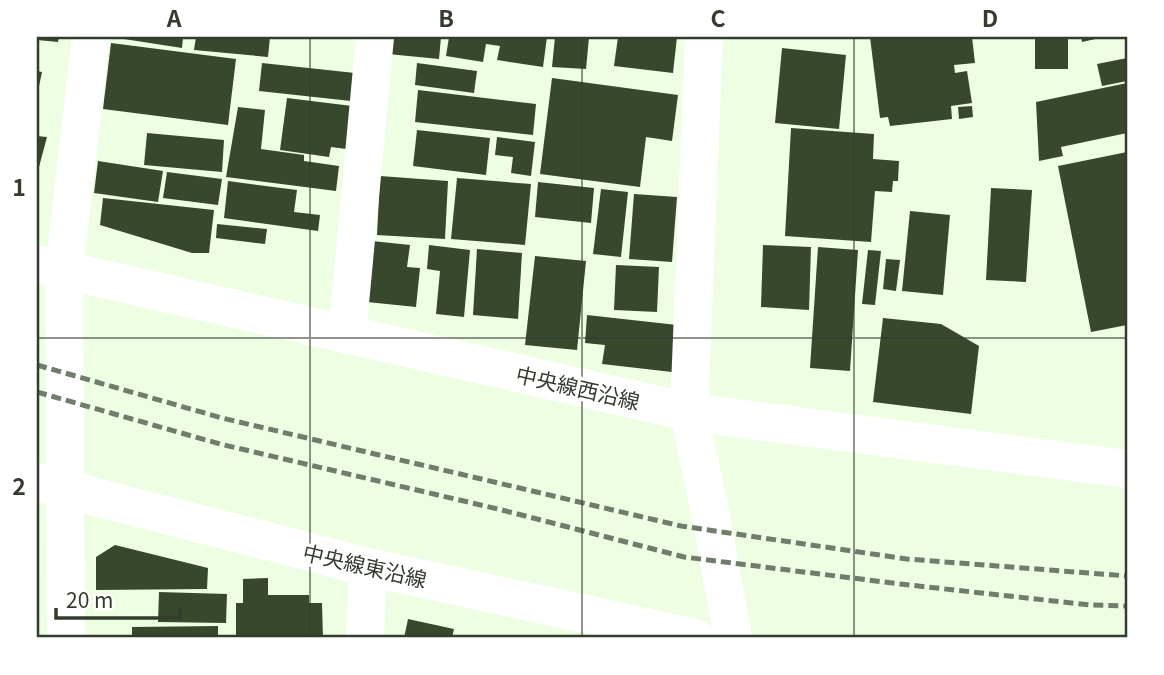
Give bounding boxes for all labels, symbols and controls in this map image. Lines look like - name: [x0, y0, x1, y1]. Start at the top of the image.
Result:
- text: A: [166, 0, 182, 34]
- text: B: [438, 0, 454, 34]
- text: C: [710, 0, 726, 34]
- text: D: [982, 0, 998, 34]
- text: 1: [12, 169, 26, 203]
- street label: 中央線西沿線: [513, 358, 643, 416]
- text: 2: [12, 468, 26, 502]
- street label: 中央線東沿線: [300, 536, 430, 594]
- scale bar: [56, 577, 180, 621]
- text: 20 m: [66, 584, 113, 614]

